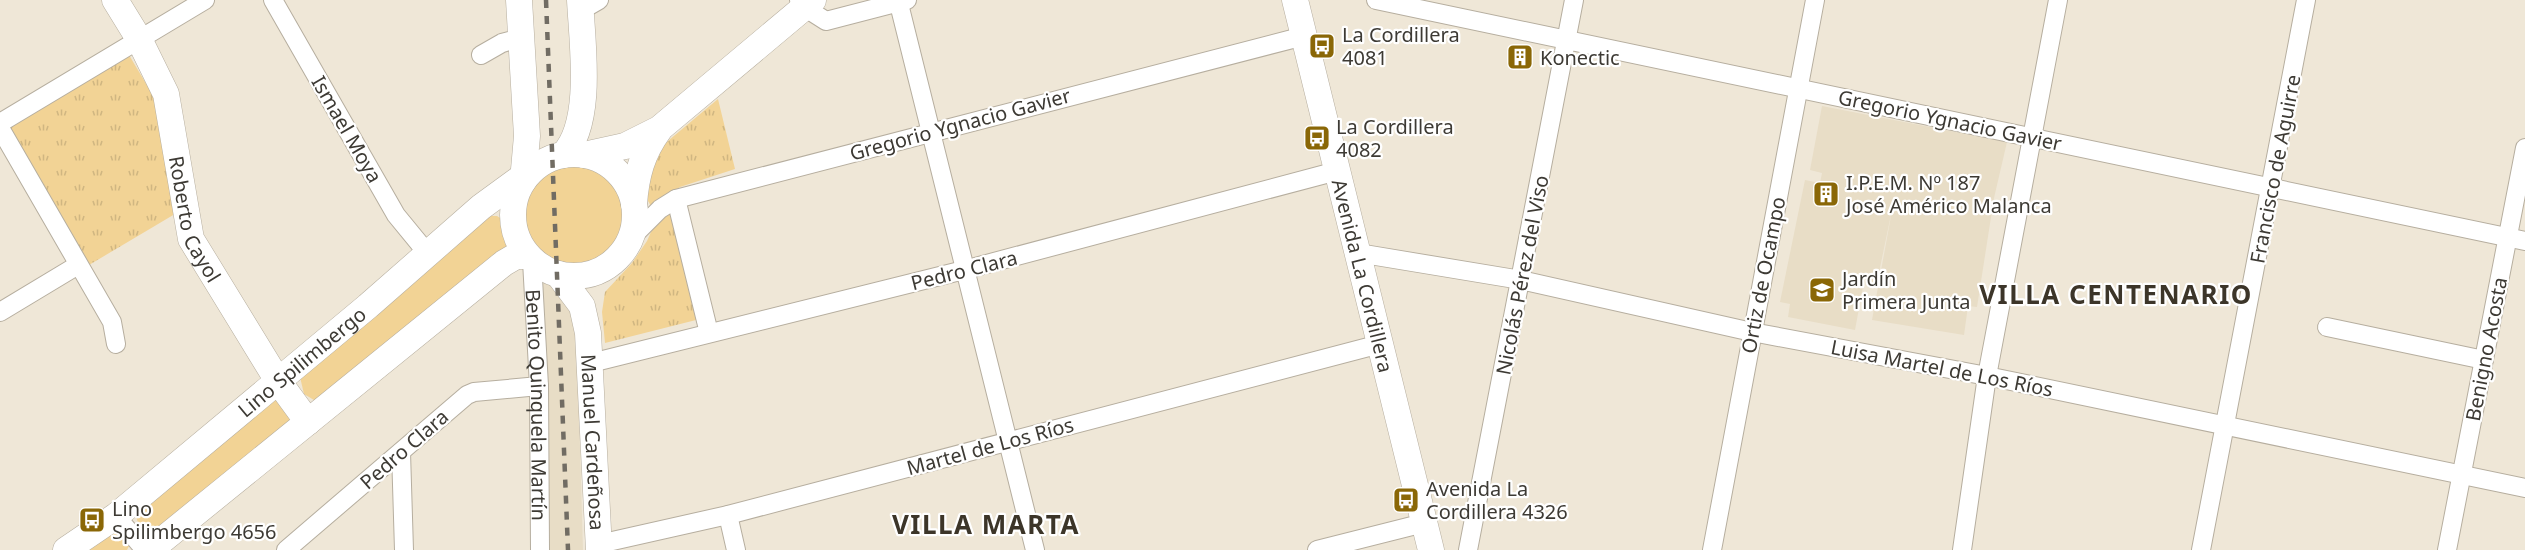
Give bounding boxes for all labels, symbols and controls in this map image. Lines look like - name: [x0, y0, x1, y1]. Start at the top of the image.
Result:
- place label: La Cordillera 4081: [1342, 21, 1460, 71]
- bus stop icon: La Cordillera 4081: [1307, 31, 1337, 61]
- building icon: Konectic: [1505, 42, 1535, 72]
- place label: Konectic: [1540, 44, 1620, 71]
- street label: Ismael Moya: [306, 71, 388, 187]
- street label: Francisco de Aguirre: [2243, 72, 2307, 266]
- street label: Gregorio Ygnacio Gavier: [847, 81, 1073, 167]
- street label: Gregorio Ygnacio Gavier: [1836, 83, 2064, 157]
- place label: La Cordillera 4082: [1336, 113, 1454, 163]
- bus stop icon: La Cordillera 4082: [1302, 123, 1332, 153]
- street label: Roberto Cayol: [163, 154, 228, 287]
- place label: I.P.E.M. Nº 187 José Américo Malanca: [1844, 169, 2052, 219]
- street label: Nicolás Pérez del Viso: [1489, 173, 1555, 377]
- street label: Avenida La Cordillera: [1326, 176, 1400, 375]
- building icon: I.P.E.M. Nº 187 José Américo Malanca: [1811, 179, 1841, 209]
- street label: Ortiz de Ocampo: [1735, 194, 1791, 356]
- street label: Pedro Clara: [908, 244, 1020, 296]
- place label: Jardín Primera Junta: [1840, 265, 1970, 315]
- school or university icon: Jardín Primera Junta: [1807, 275, 1837, 305]
- street label: Benigno Acosta: [2459, 275, 2513, 423]
- district label: VILLA CENTENARIO: [1979, 276, 2253, 312]
- street label: Benito Quinquela Martín: [520, 288, 553, 521]
- street label: Lino Spilimbergo: [232, 300, 371, 423]
- street label: Luisa Martel de Los Ríos: [1829, 333, 2055, 403]
- street label: Manuel Cardeñosa: [576, 353, 611, 531]
- street label: Pedro Clara: [354, 403, 454, 495]
- street label: Martel de Los Ríos: [903, 411, 1077, 481]
- place label: Avenida La Cordillera 4326: [1426, 475, 1568, 525]
- bus stop icon: Avenida La Cordillera 4326: [1391, 485, 1421, 515]
- place label: Lino Spilimbergo 4656: [112, 495, 276, 545]
- bus stop icon: Lino Spilimbergo 4656: [77, 505, 107, 535]
- district label: VILLA MARTA: [892, 506, 1080, 542]

